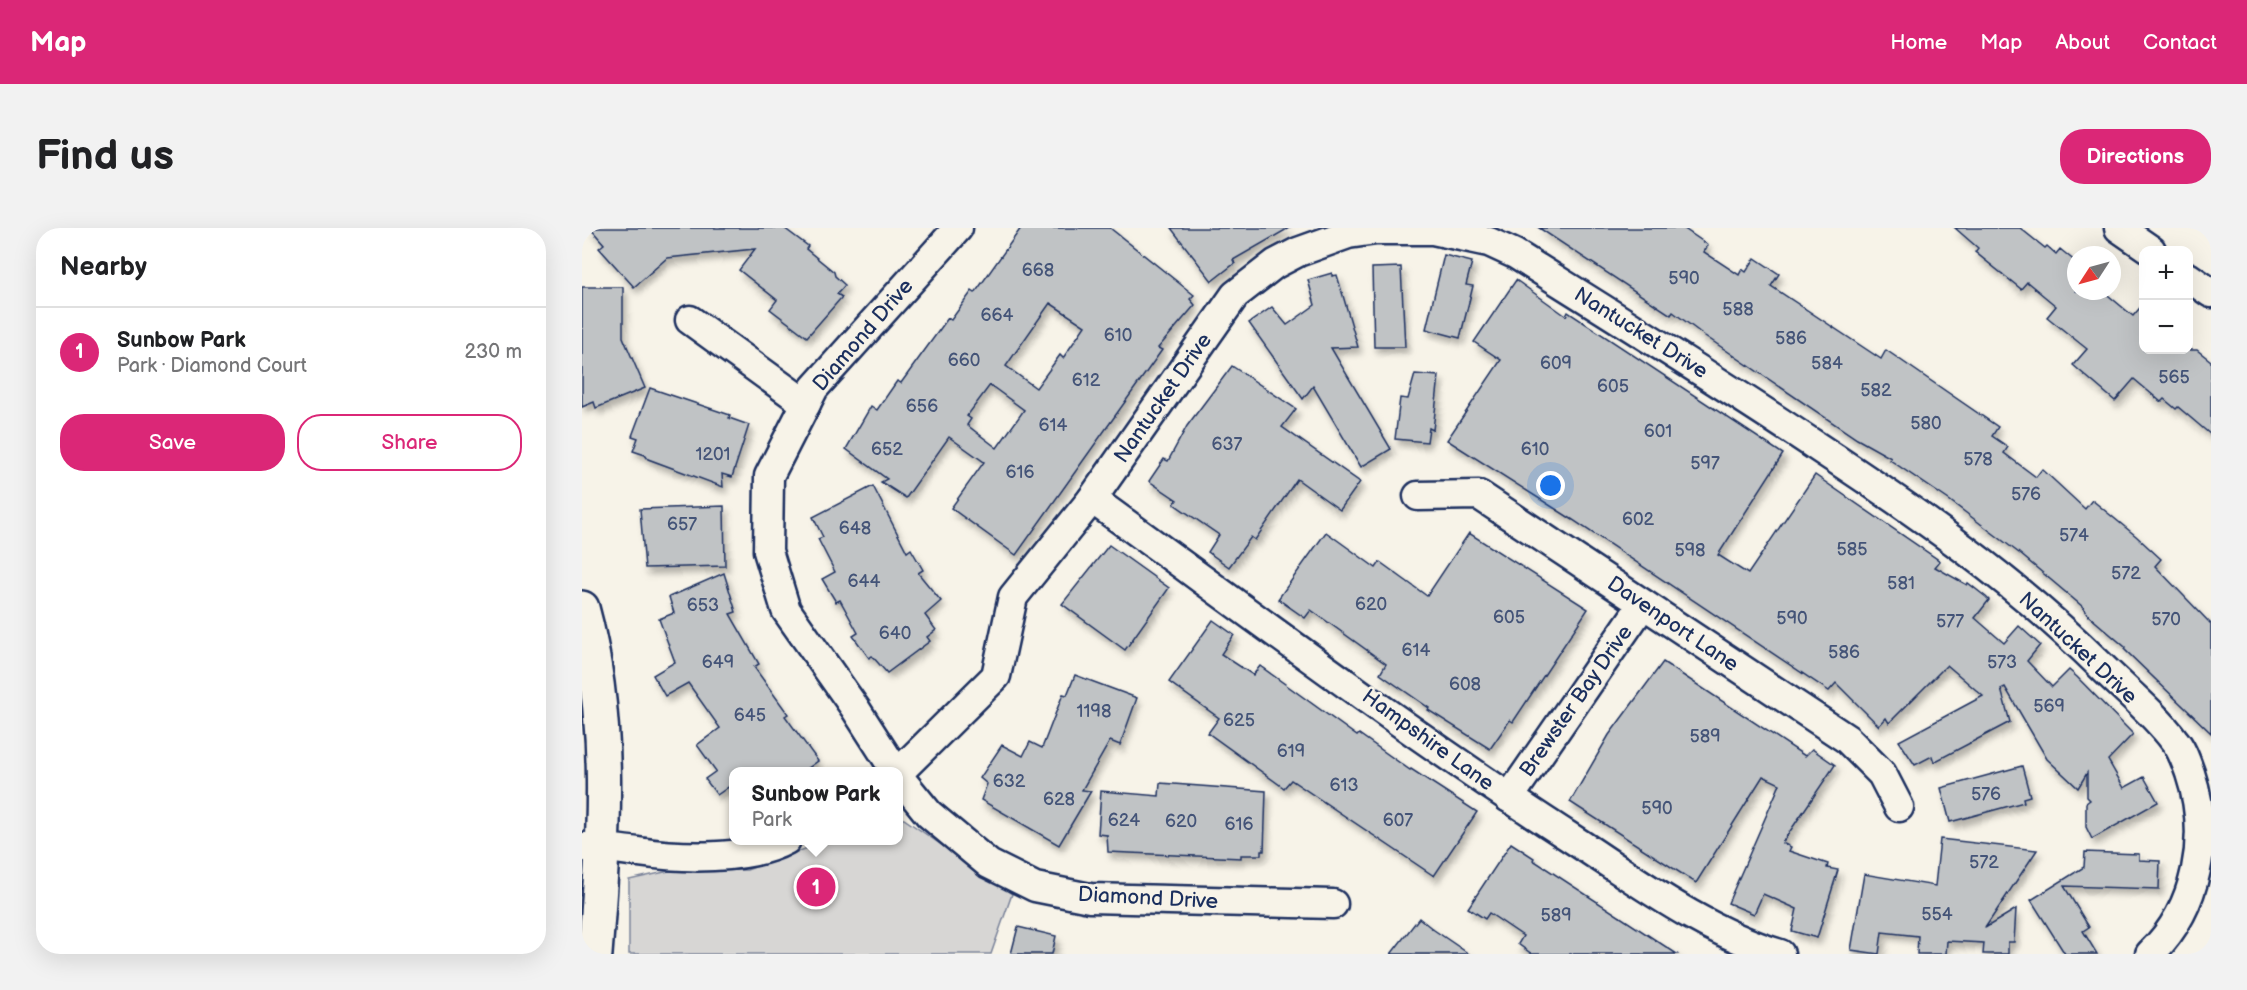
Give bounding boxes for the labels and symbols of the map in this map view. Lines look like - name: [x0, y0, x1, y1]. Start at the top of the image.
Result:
- north arrow: [2067, 246, 2121, 300]
- house number: 668: [1022, 260, 1054, 281]
- house number: 590: [1668, 268, 1700, 289]
- street label: Diamond Drive: [808, 274, 918, 396]
- street label: Nantucket Drive: [1570, 282, 1712, 384]
- house number: 588: [1722, 299, 1754, 320]
- house number: 664: [981, 305, 1014, 326]
- house number: 610: [1104, 325, 1132, 346]
- street label: Nantucket Drive: [1109, 328, 1217, 468]
- house number: 586: [1775, 328, 1807, 349]
- house number: 660: [948, 350, 980, 371]
- house number: 609: [1540, 353, 1572, 374]
- house number: 584: [1811, 353, 1843, 374]
- house number: 565: [2158, 367, 2190, 388]
- house number: 612: [1072, 370, 1101, 391]
- house number: 605: [1597, 376, 1629, 397]
- house number: 582: [1860, 380, 1892, 401]
- house number: 656: [906, 396, 938, 417]
- house number: 580: [1910, 413, 1942, 434]
- house number: 614: [1039, 415, 1067, 436]
- house number: 601: [1644, 421, 1672, 442]
- house number: 637: [1212, 434, 1243, 455]
- house number: 652: [871, 439, 903, 460]
- house number: 610: [1521, 439, 1549, 460]
- house number: 1201: [695, 444, 731, 465]
- house number: 578: [1963, 449, 1993, 470]
- house number: 597: [1690, 453, 1720, 474]
- house number: 616: [1006, 462, 1034, 483]
- your location: [1536, 471, 1565, 500]
- house number: 576: [2011, 484, 2041, 505]
- house number: 602: [1622, 509, 1654, 530]
- house number: 657: [667, 514, 697, 535]
- house number: 648: [839, 518, 871, 539]
- house number: 574: [2059, 525, 2089, 546]
- house number: 585: [1836, 539, 1868, 560]
- house number: 598: [1674, 540, 1706, 561]
- house number: 572: [2111, 563, 2141, 584]
- house number: 644: [848, 571, 880, 592]
- street label: Davenport Lane: [1603, 571, 1743, 677]
- house number: 581: [1887, 573, 1915, 594]
- street label: Nantucket Drive: [2014, 587, 2142, 709]
- house number: 620: [1355, 594, 1387, 615]
- house number: 653: [687, 595, 719, 616]
- house number: 605: [1493, 607, 1525, 628]
- house number: 590: [1776, 608, 1808, 629]
- house number: 570: [2151, 609, 2181, 630]
- house number: 577: [1936, 611, 1964, 632]
- street label: Brewster Bay Drive: [1514, 620, 1638, 782]
- house number: 640: [879, 623, 911, 644]
- house number: 614: [1402, 640, 1430, 661]
- house number: 586: [1828, 642, 1860, 663]
- house number: 649: [702, 652, 734, 673]
- house number: 573: [1987, 652, 2017, 673]
- house number: 608: [1449, 674, 1481, 695]
- street label: Hampshire Lane: [1357, 684, 1499, 796]
- house number: 569: [2033, 696, 2065, 717]
- house number: 1198: [1077, 701, 1111, 722]
- house number: 645: [734, 705, 766, 726]
- house number: 625: [1223, 710, 1255, 731]
- house number: 589: [1689, 726, 1721, 747]
- house number: 619: [1277, 741, 1305, 762]
- house number: 632: [993, 771, 1026, 792]
- house number: 613: [1329, 775, 1359, 796]
- house number: 576: [1971, 784, 2001, 805]
- house number: 628: [1043, 789, 1075, 810]
- house number: 590: [1641, 798, 1673, 819]
- house number: 624: [1108, 810, 1140, 831]
- house number: 607: [1383, 810, 1413, 831]
- house number: 620: [1165, 811, 1197, 832]
- house number: 616: [1225, 814, 1253, 835]
- house number: 572: [1969, 852, 1999, 873]
- pin: 1: [796, 864, 836, 910]
- street label: Diamond Drive: [1077, 882, 1219, 914]
- house number: 554: [1921, 904, 1953, 925]
- house number: 589: [1540, 905, 1572, 926]

